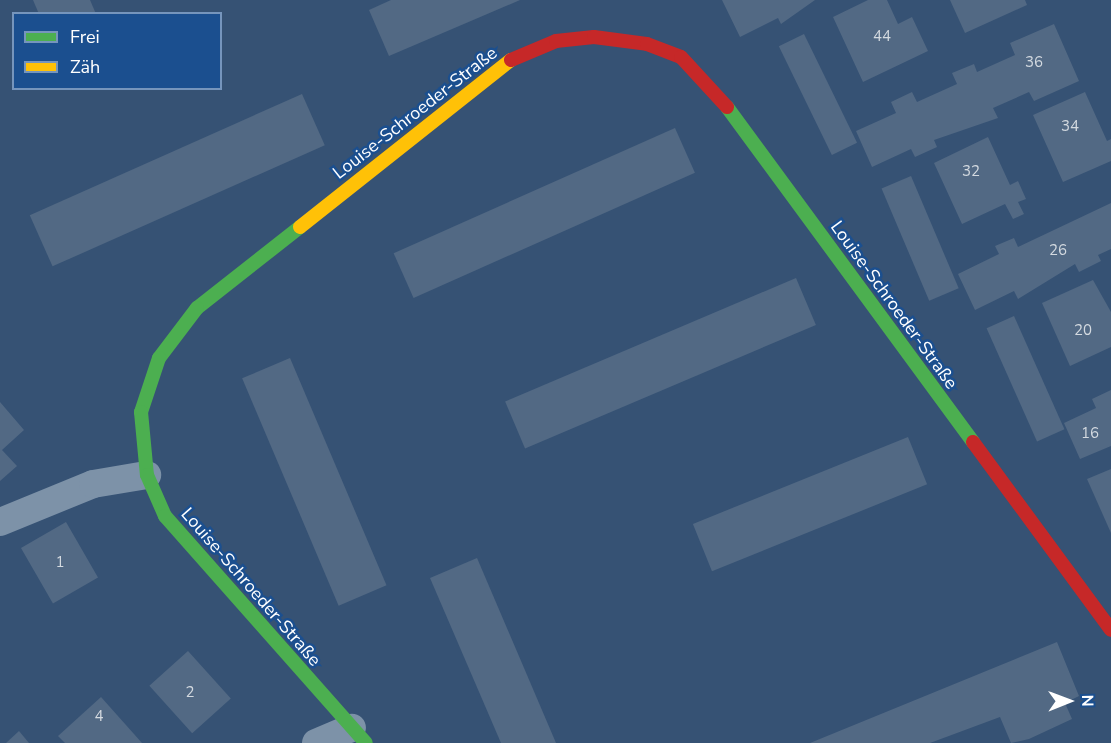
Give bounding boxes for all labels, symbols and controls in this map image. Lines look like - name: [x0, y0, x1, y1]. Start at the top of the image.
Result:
- legend: [12, 12, 222, 90]
- text: Frei: [70, 25, 100, 49]
- house number: 44: [873, 28, 891, 46]
- street label: Louise-Schroeder-Straße: [329, 42, 501, 184]
- house number: 36: [1025, 54, 1043, 72]
- text: Zäh: [70, 55, 100, 79]
- house number: 34: [1061, 118, 1079, 136]
- house number: 32: [962, 163, 980, 181]
- street label: Louise-Schroeder-Straße: [826, 217, 962, 393]
- house number: 26: [1049, 242, 1067, 260]
- house number: 20: [1074, 322, 1092, 340]
- house number: 16: [1081, 425, 1099, 443]
- street label: Louise-Schroeder-Straße: [176, 504, 326, 670]
- house number: 1: [56, 554, 64, 572]
- north arrow: [1039, 671, 1099, 731]
- house number: 2: [186, 684, 194, 702]
- text: N: [1076, 695, 1098, 707]
- house number: 4: [95, 708, 103, 726]

